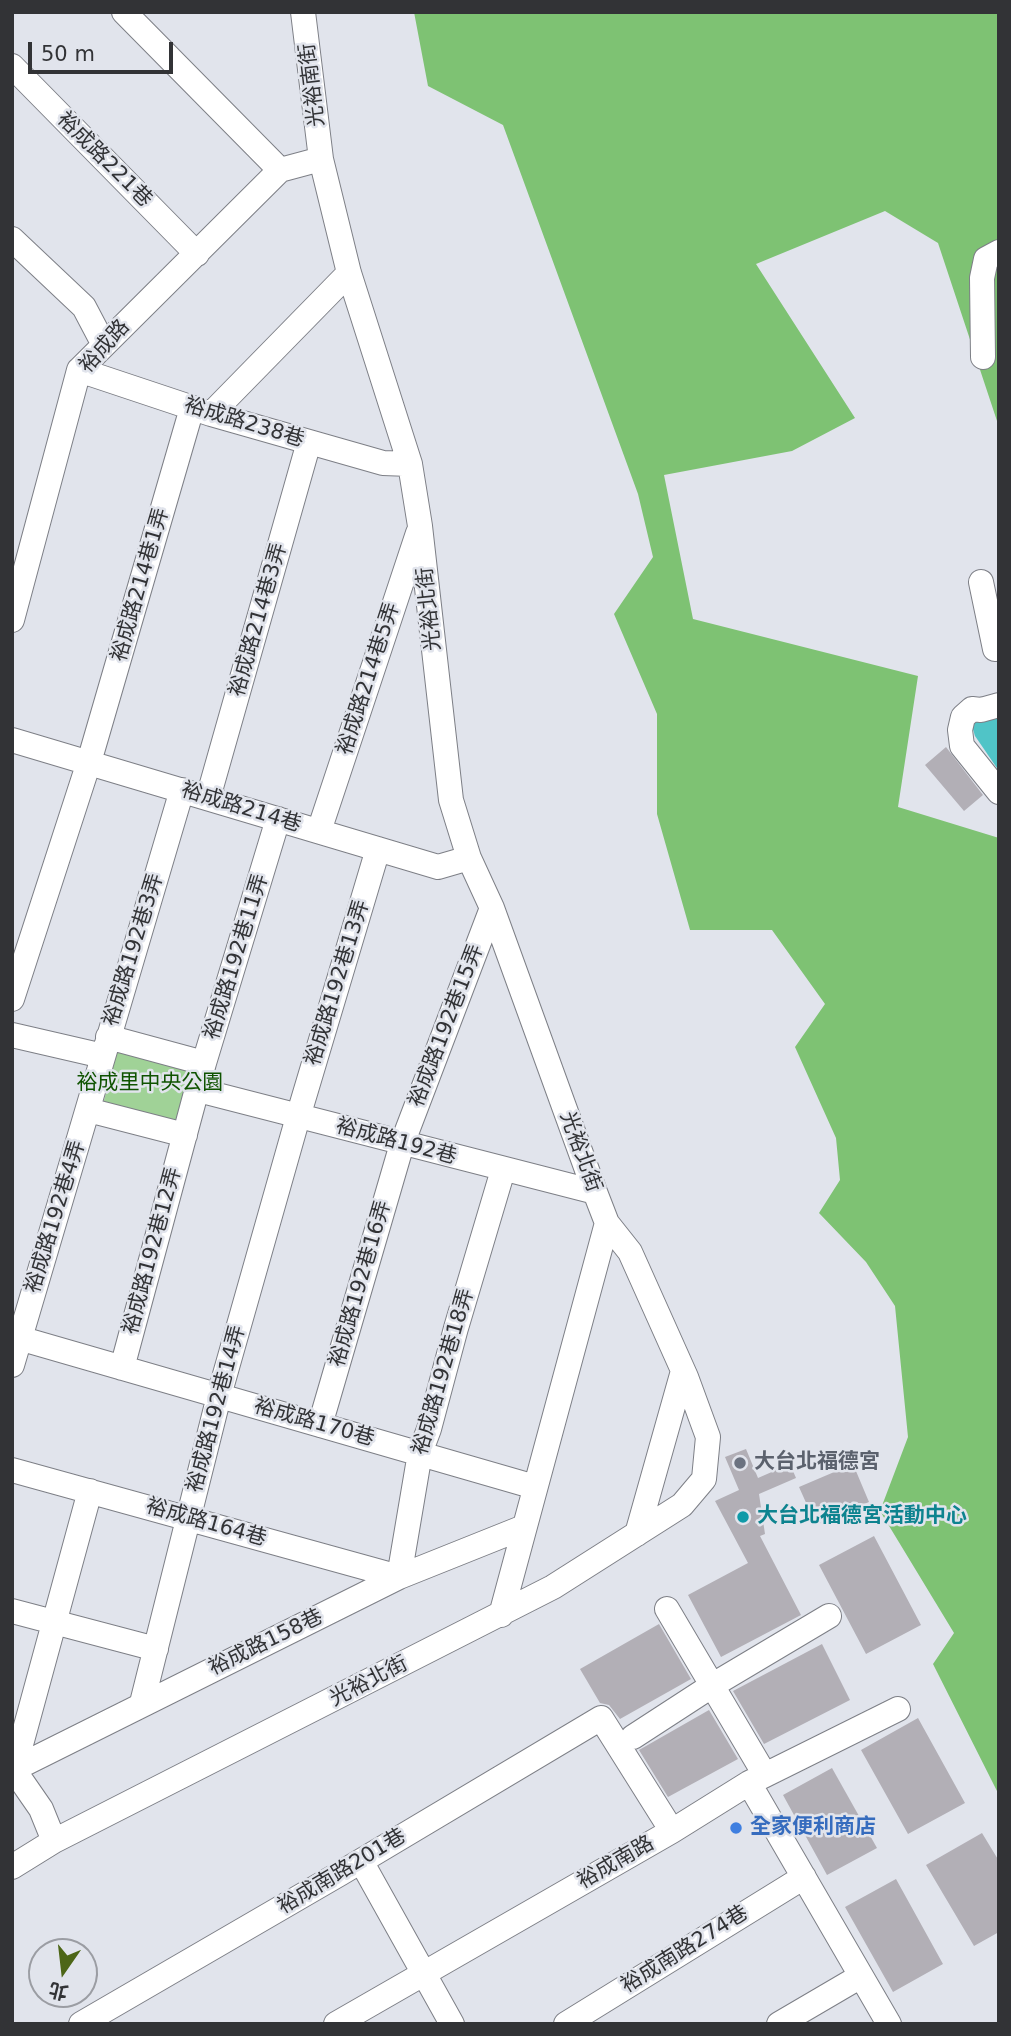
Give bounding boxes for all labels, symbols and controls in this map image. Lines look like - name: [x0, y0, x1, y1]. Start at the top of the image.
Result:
- scale bar: [32, 28, 177, 72]
- text: 50 m: [41, 42, 95, 66]
- street label: 光裕南街: [295, 42, 331, 128]
- street label: 裕成路221巷: [51, 107, 157, 213]
- street label: 裕成路: [75, 315, 135, 379]
- street label: 裕成路238巷: [181, 393, 307, 453]
- street label: 裕成路214巷1弄: [107, 505, 175, 665]
- street label: 裕成路214巷3弄: [225, 540, 293, 700]
- street label: 光裕北街: [413, 566, 447, 652]
- street label: 裕成路214巷5弄: [333, 600, 405, 758]
- street label: 裕成路214巷: [178, 778, 304, 838]
- street label: 裕成路192巷3弄: [99, 871, 169, 1029]
- street label: 裕成路192巷11弄: [200, 871, 274, 1043]
- street label: 裕成路192巷13弄: [301, 897, 375, 1069]
- street label: 裕成路192巷15弄: [404, 941, 490, 1111]
- park label: 裕成里中央公園: [77, 1071, 223, 1097]
- street label: 光裕北街: [554, 1108, 606, 1196]
- street label: 裕成路192巷: [333, 1114, 459, 1170]
- street label: 裕成路192巷4弄: [21, 1138, 91, 1296]
- street label: 裕成路192巷12弄: [119, 1165, 187, 1337]
- street label: 裕成路192巷16弄: [325, 1198, 397, 1370]
- street label: 裕成路192巷18弄: [408, 1286, 480, 1458]
- street label: 裕成路192巷14弄: [183, 1323, 251, 1495]
- street label: 裕成路170巷: [251, 1394, 377, 1452]
- place label: 大台北福德宮: [754, 1450, 880, 1476]
- marker: 大台北福德宮: [732, 1455, 748, 1471]
- street label: 裕成路164巷: [143, 1494, 269, 1552]
- place label: 大台北福德宮活動中心: [757, 1504, 967, 1530]
- marker: 大台北福德宮活動中心: [735, 1509, 751, 1525]
- street label: 裕成路158巷: [205, 1604, 327, 1682]
- street label: 光裕北街: [326, 1652, 412, 1712]
- place label: 全家便利商店: [750, 1815, 876, 1841]
- marker: 全家便利商店: [728, 1820, 744, 1836]
- street label: 裕成南路201巷: [273, 1824, 411, 1920]
- street label: 裕成南路: [573, 1831, 659, 1895]
- street label: 裕成南路274巷: [617, 1901, 753, 1999]
- north arrow: [28, 1938, 98, 2008]
- text: 北: [47, 1978, 70, 2004]

